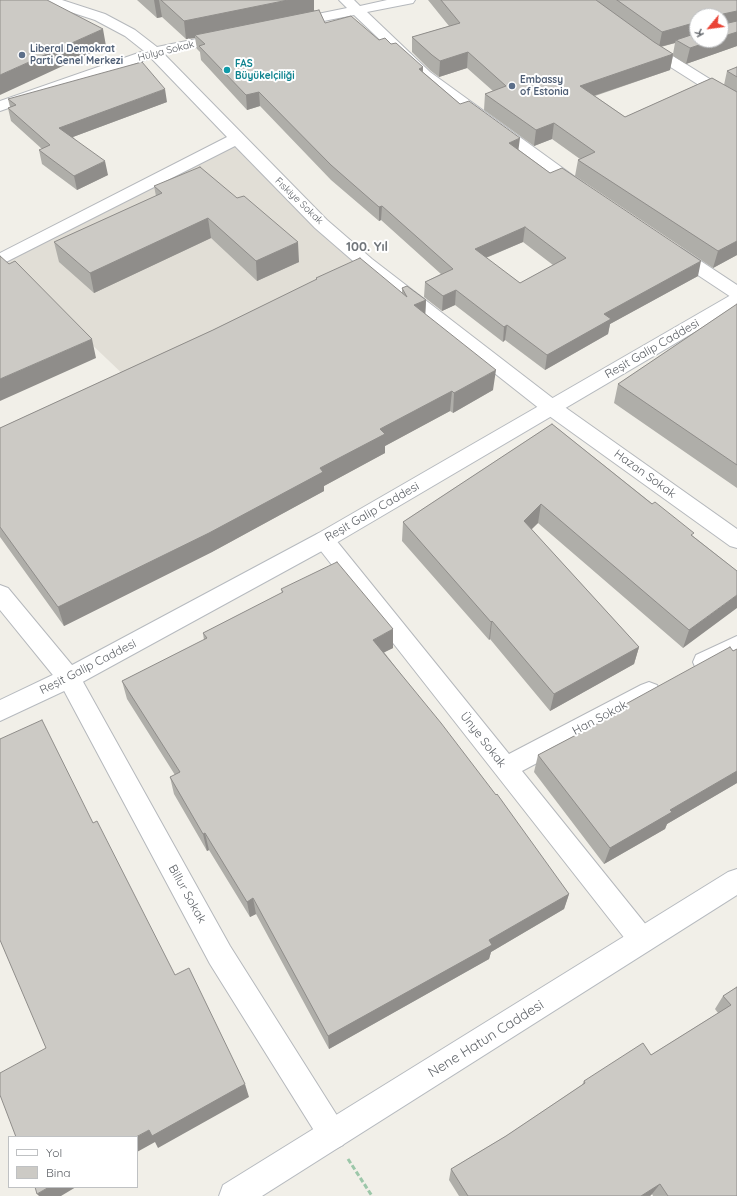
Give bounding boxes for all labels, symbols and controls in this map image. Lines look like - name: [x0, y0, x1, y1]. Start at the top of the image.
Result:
- north arrow: [689, 8, 729, 48]
- text: K: [692, 27, 707, 40]
- street label: Hülya Sokak: [136, 38, 196, 64]
- place label: Liberal Demokrat Parti Genel Merkezi: [30, 43, 123, 66]
- marker: Liberal Demokrat Parti Genel Merkezi: [17, 50, 27, 60]
- place label: FAS Büyükelçiliği: [235, 58, 295, 82]
- marker: FAS Büyükelçiliği: [222, 65, 232, 75]
- place label: Embassy of Estonia: [520, 74, 569, 98]
- marker: Embassy of Estonia: [507, 81, 517, 91]
- street label: Fıskiye Sokak: [272, 175, 326, 227]
- district label: 100. Yıl: [346, 239, 388, 255]
- street label: Reşit Galip Caddesi: [602, 316, 702, 382]
- street label: Hazan Sokak: [611, 447, 679, 501]
- street label: Reşit Galip Caddesi: [322, 479, 422, 545]
- street label: Reşit Galip Caddesi: [37, 636, 139, 698]
- street label: Han Sokak: [570, 698, 630, 738]
- street label: Ünye Sokak: [457, 709, 509, 771]
- street label: Billur Sokak: [165, 862, 209, 926]
- street label: Nene Hatun Caddesi: [425, 997, 547, 1081]
- legend: [8, 1136, 138, 1188]
- text: Yol: [46, 1145, 62, 1160]
- text: Bina: [46, 1165, 71, 1180]

